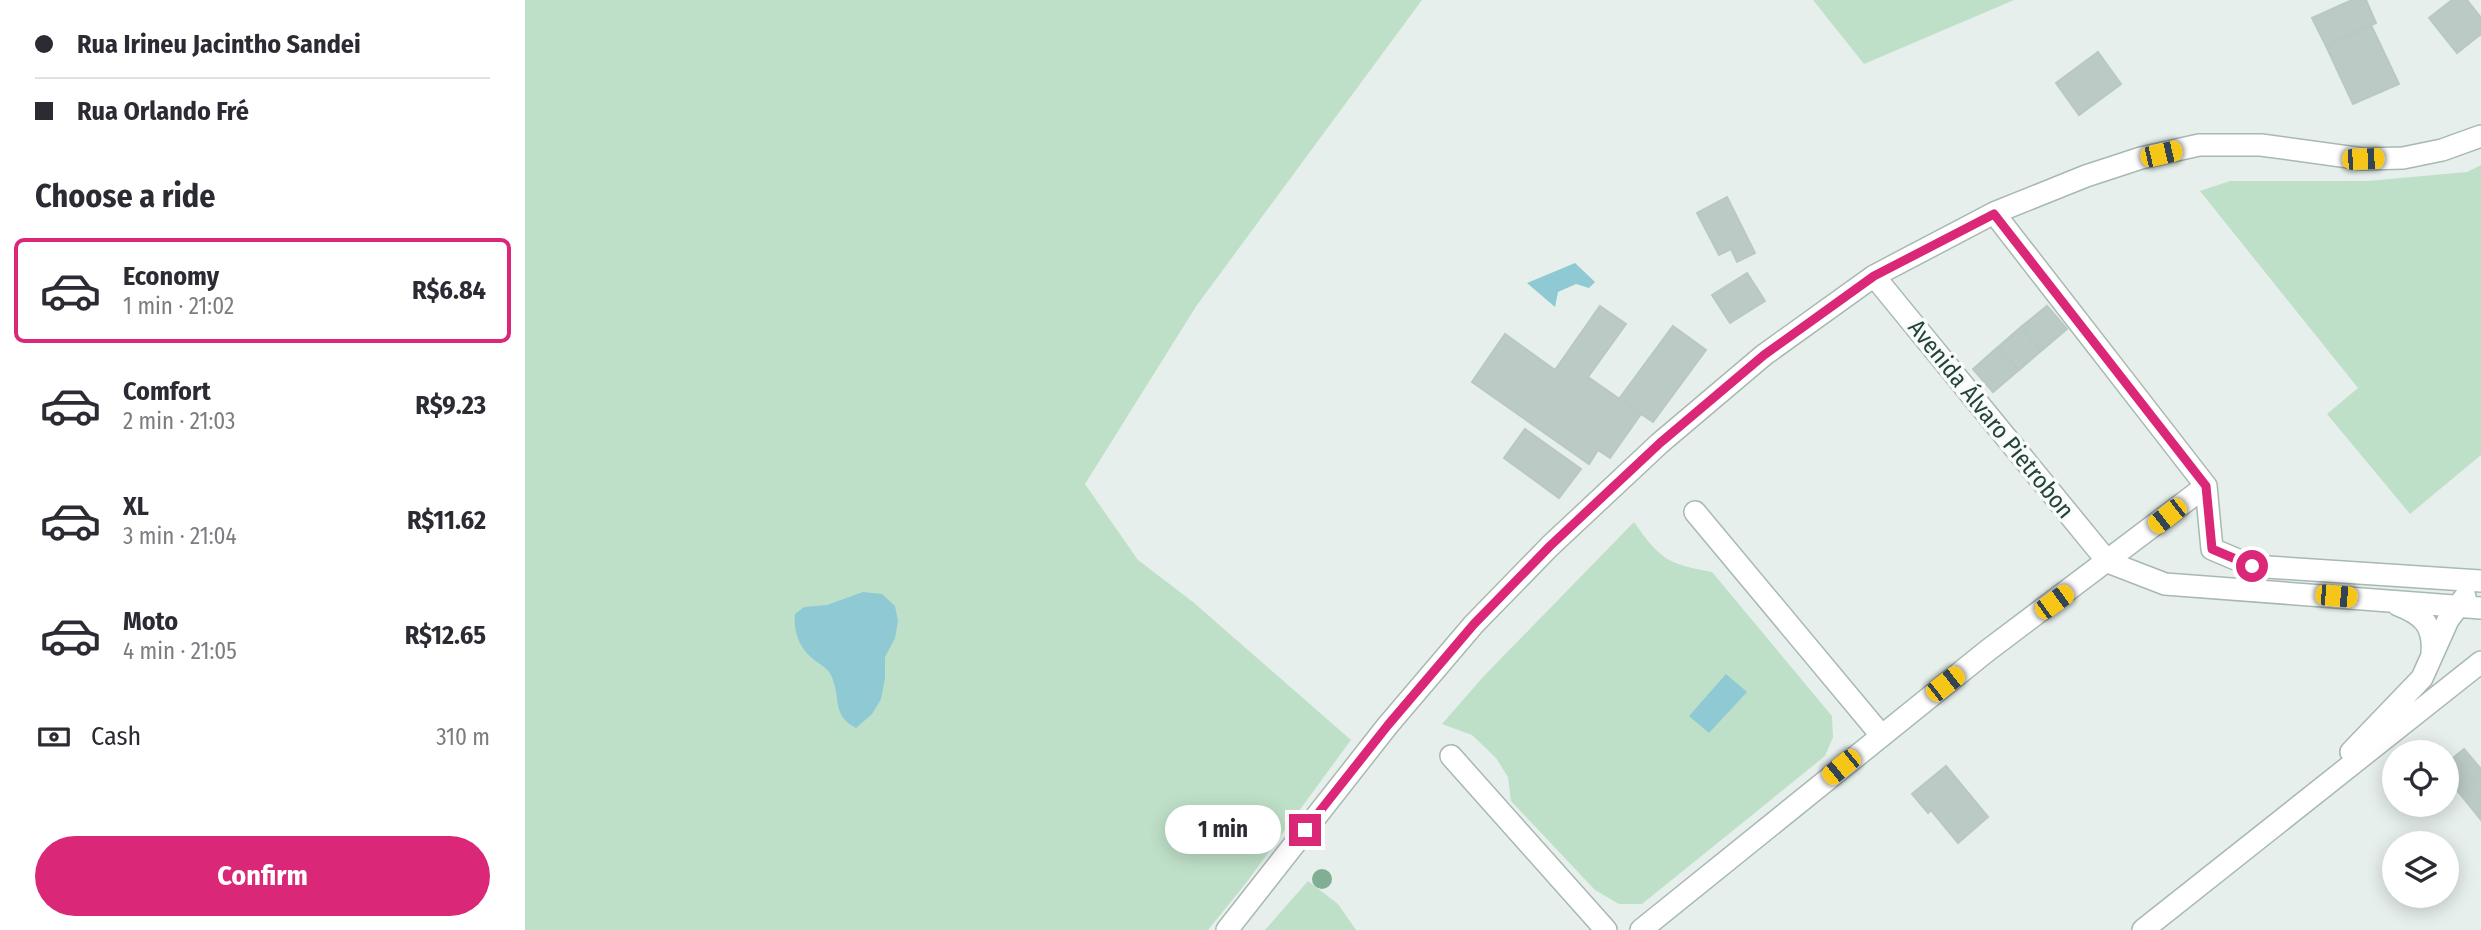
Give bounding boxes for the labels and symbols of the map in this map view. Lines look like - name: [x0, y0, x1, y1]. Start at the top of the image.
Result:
- car: [2139, 139, 2184, 169]
- car: [2342, 148, 2385, 170]
- street label: Avenida Álvaro Pietrobon: [1902, 313, 2081, 524]
- car: [2144, 495, 2191, 537]
- route start: [2236, 550, 2268, 582]
- car: [2031, 581, 2078, 623]
- car: [2315, 584, 2358, 608]
- car: [1922, 663, 1969, 705]
- car: [1819, 746, 1864, 788]
- callout: 1 min: [1165, 806, 1281, 854]
- route end: [1289, 814, 1321, 846]

